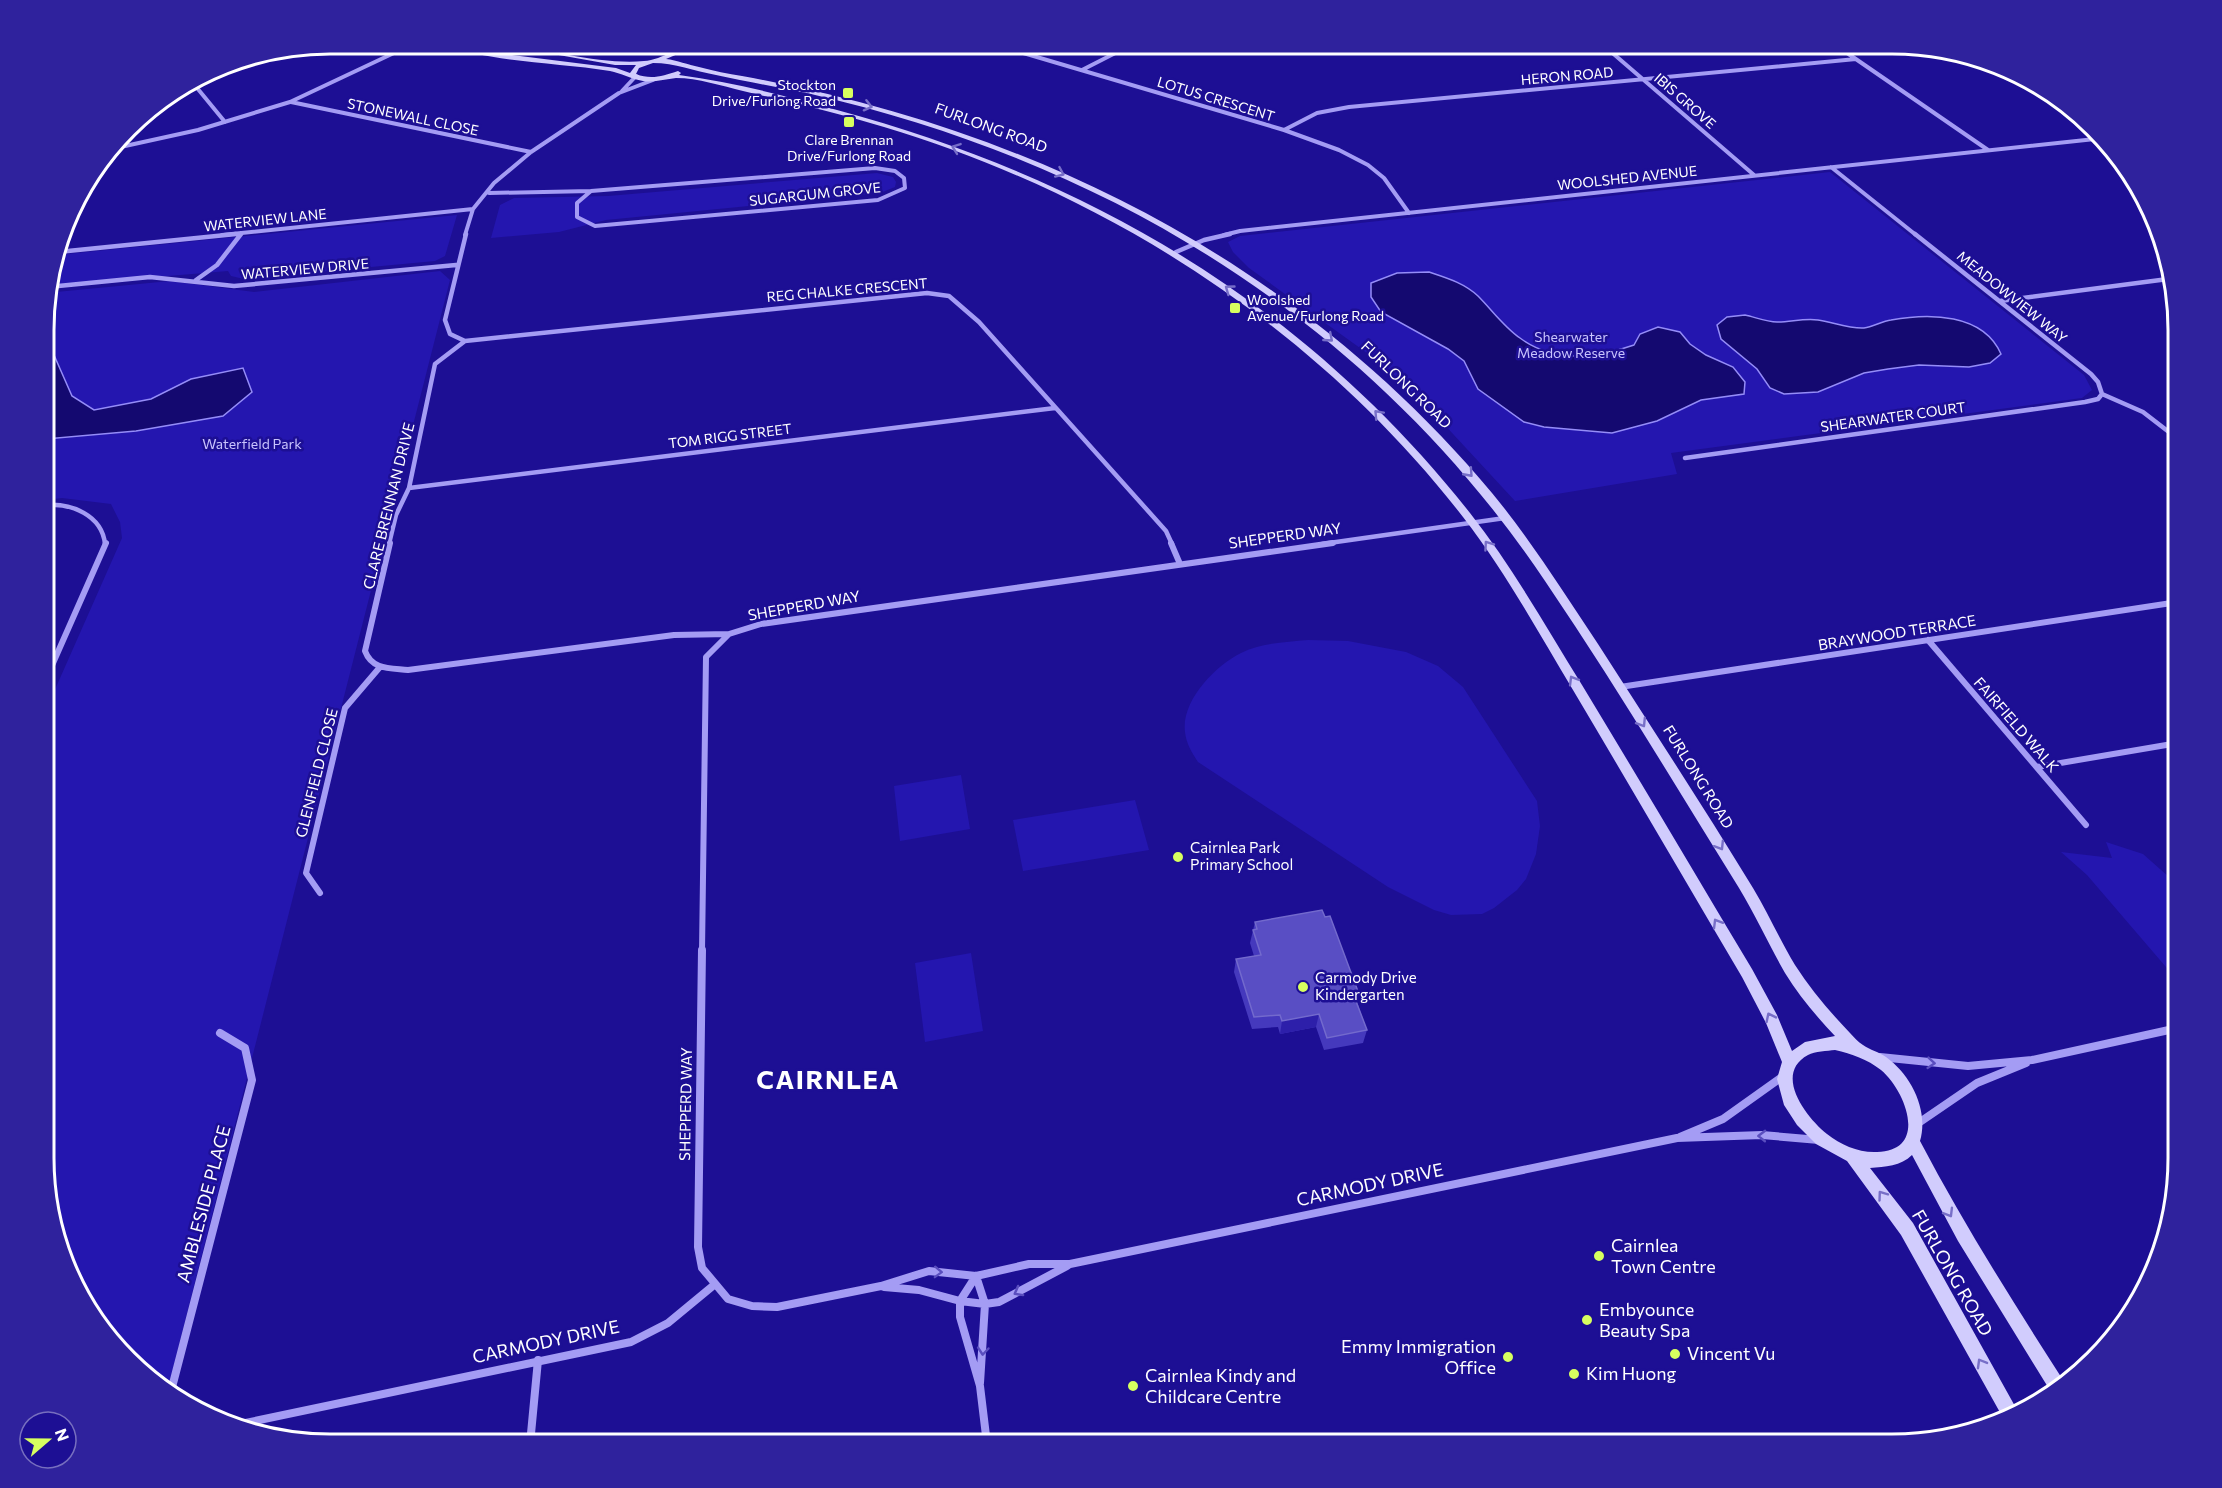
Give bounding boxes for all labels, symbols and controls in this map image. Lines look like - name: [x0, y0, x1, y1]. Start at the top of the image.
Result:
- street label: HERON ROAD: [1520, 63, 1614, 88]
- street label: IBIS GROVE: [1651, 69, 1720, 132]
- street label: LOTUS CRESCENT: [1155, 73, 1277, 124]
- place label: Stockton Drive/Furlong Road: [712, 76, 836, 109]
- marker: Stockton Drive/Furlong Road: [841, 86, 855, 100]
- street label: STONEWALL CLOSE: [346, 94, 480, 139]
- street label: FURLONG ROAD: [933, 98, 1050, 156]
- one-way arrow: [862, 99, 872, 111]
- marker: Clare Brennan Drive/Furlong Road: [842, 115, 856, 129]
- place label: Clare Brennan Drive/Furlong Road: [787, 131, 911, 164]
- one-way arrow: [951, 142, 962, 155]
- street label: WOOLSHED AVENUE: [1556, 162, 1698, 193]
- one-way arrow: [1054, 166, 1065, 178]
- street label: SUGARGUM GROVE: [748, 178, 882, 209]
- street label: WATERVIEW LANE: [203, 205, 327, 234]
- street label: MEADOWVIEW WAY: [1954, 247, 2071, 346]
- street label: WATERVIEW DRIVE: [240, 254, 370, 283]
- street label: REG CHALKE CRESCENT: [766, 274, 928, 305]
- one-way arrow: [1224, 285, 1235, 296]
- place label: Woolshed Avenue/Furlong Road: [1247, 291, 1384, 324]
- marker: Woolshed Avenue/Furlong Road: [1228, 301, 1242, 315]
- park label: Shearwater Meadow Reserve: [1517, 328, 1625, 361]
- one-way arrow: [1322, 331, 1333, 342]
- street label: FURLONG ROAD: [1358, 337, 1456, 432]
- street label: SHEARWATER COURT: [1819, 398, 1967, 435]
- one-way arrow: [1374, 411, 1385, 421]
- street label: TOM RIGG STREET: [667, 419, 793, 452]
- street label: CLARE BRENNAN DRIVE: [359, 420, 418, 591]
- park label: Waterfield Park: [202, 435, 302, 452]
- one-way arrow: [1462, 466, 1473, 477]
- street label: SHEPPERD WAY: [1227, 518, 1343, 552]
- one-way arrow: [1484, 541, 1495, 552]
- street label: SHEPPERD WAY: [746, 586, 862, 624]
- street label: BRAYWOOD TERRACE: [1817, 611, 1977, 653]
- street label: FAIRFIELD WALK: [1971, 673, 2063, 776]
- one-way arrow: [1568, 676, 1580, 686]
- street label: GLENFIELD CLOSE: [291, 706, 341, 839]
- one-way arrow: [1635, 716, 1646, 727]
- street label: FURLONG ROAD: [1660, 722, 1738, 831]
- place label: Cairnlea Park Primary School: [1190, 838, 1293, 873]
- one-way arrow: [1712, 840, 1724, 850]
- marker: Cairnlea Park Primary School: [1171, 850, 1185, 864]
- one-way arrow: [1713, 919, 1724, 929]
- place label: Carmody Drive Kindergarten: [1315, 968, 1417, 1003]
- marker: Carmody Drive Kindergarten: [1296, 980, 1310, 994]
- one-way arrow: [1765, 1012, 1777, 1023]
- street label: SHEPPERD WAY: [675, 1047, 695, 1161]
- one-way arrow: [1926, 1056, 1936, 1069]
- district label: CAIRNLEA: [756, 1063, 900, 1094]
- street label: AMBLESIDE PLACE: [171, 1123, 235, 1285]
- one-way arrow: [1757, 1130, 1766, 1142]
- street label: CARMODY DRIVE: [1294, 1158, 1445, 1210]
- one-way arrow: [1879, 1191, 1890, 1202]
- street label: FURLONG ROAD: [1908, 1205, 1998, 1340]
- one-way arrow: [1942, 1207, 1954, 1217]
- place label: Cairnlea Town Centre: [1611, 1234, 1716, 1277]
- marker: Cairnlea Town Centre: [1592, 1249, 1606, 1263]
- one-way arrow: [933, 1266, 942, 1278]
- one-way arrow: [1014, 1285, 1025, 1296]
- place label: Embyounce Beauty Spa: [1599, 1298, 1694, 1341]
- marker: Embyounce Beauty Spa: [1580, 1313, 1594, 1327]
- street label: CARMODY DRIVE: [470, 1315, 621, 1367]
- place label: Emmy Immigration Office: [1341, 1335, 1496, 1378]
- place label: Vincent Vu: [1687, 1342, 1775, 1364]
- one-way arrow: [977, 1347, 990, 1356]
- marker: Vincent Vu: [1668, 1347, 1682, 1361]
- marker: Emmy Immigration Office: [1501, 1350, 1515, 1364]
- one-way arrow: [1976, 1359, 1988, 1369]
- place label: Kim Huong: [1586, 1362, 1676, 1384]
- place label: Cairnlea Kindy and Childcare Centre: [1145, 1364, 1296, 1407]
- marker: Kim Huong: [1567, 1367, 1581, 1381]
- marker: Cairnlea Kindy and Childcare Centre: [1126, 1379, 1140, 1393]
- north arrow: [18, 1410, 78, 1470]
- text: N: [52, 1426, 74, 1444]

